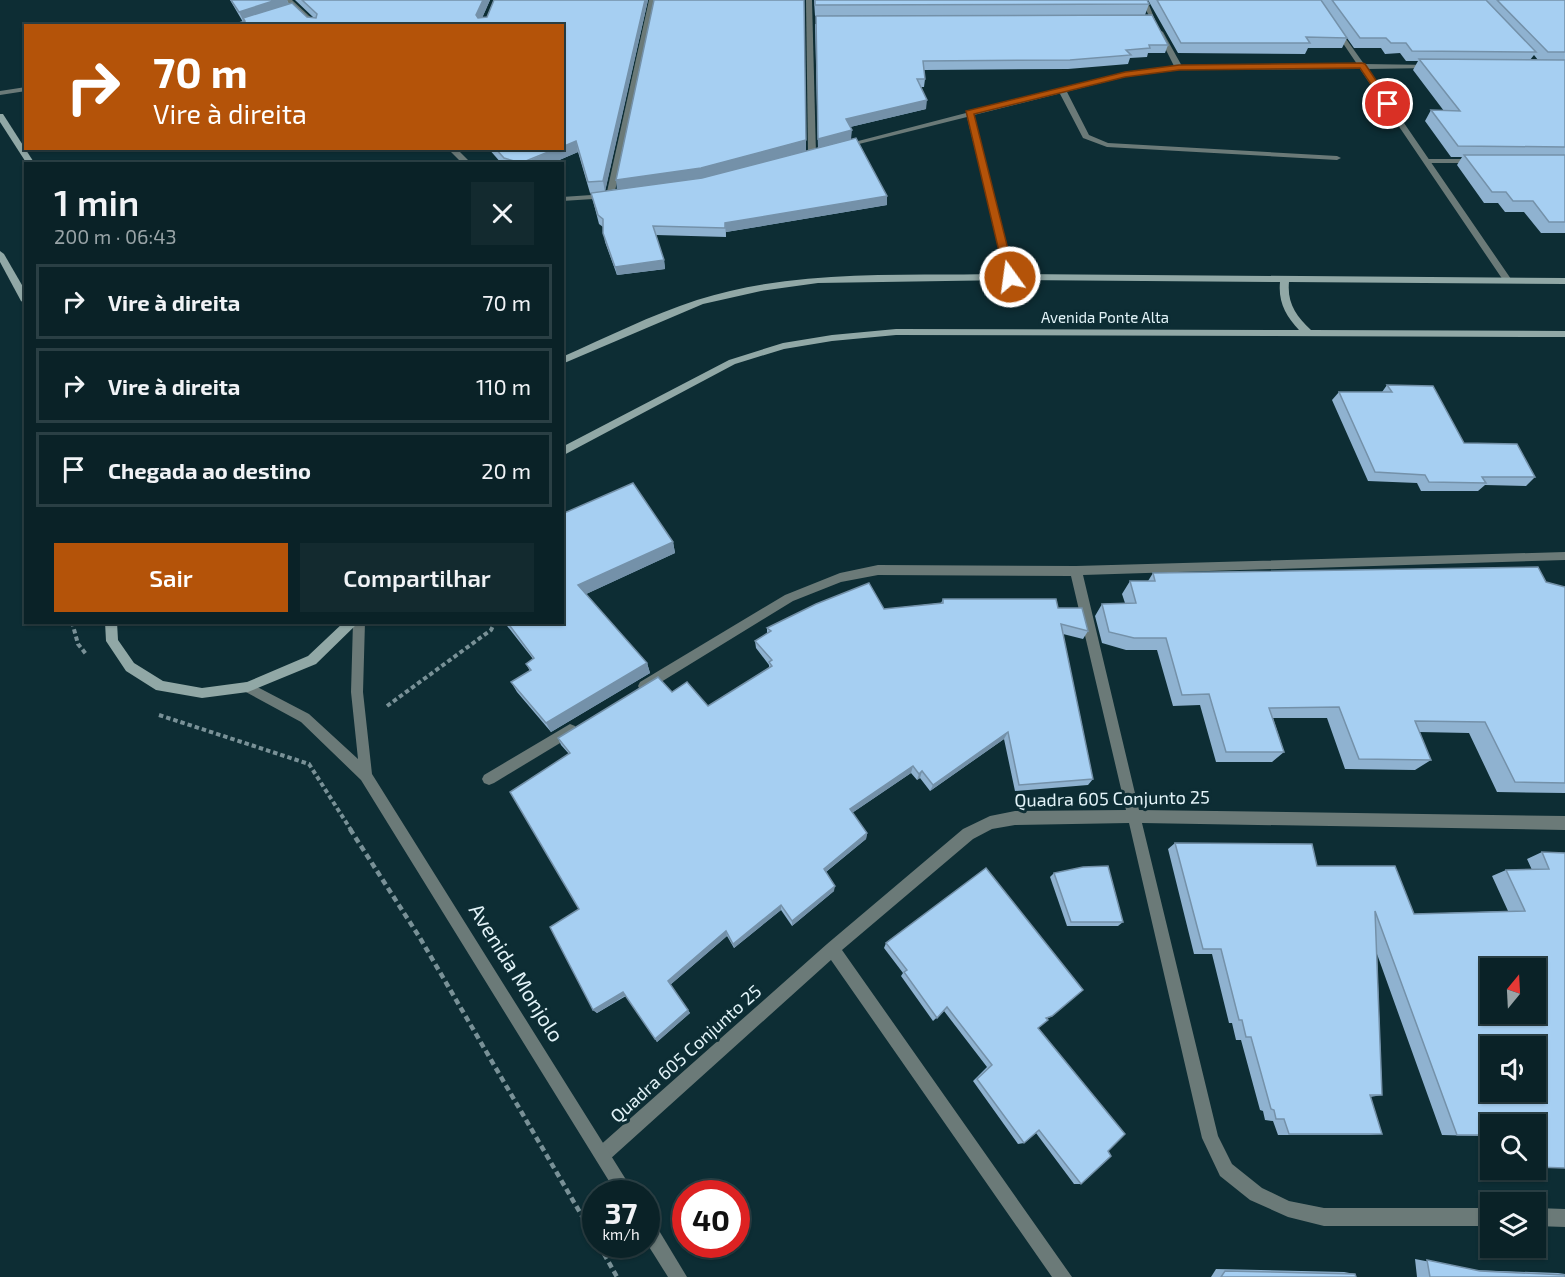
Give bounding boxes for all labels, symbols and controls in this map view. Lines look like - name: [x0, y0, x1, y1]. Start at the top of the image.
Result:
- text: 70 m: [153, 46, 248, 96]
- icon: right: [54, 48, 132, 126]
- pin: [1362, 78, 1413, 129]
- icon: arrive: [1371, 87, 1404, 120]
- text: Vire à direita: [153, 97, 307, 129]
- text: 1 min: [54, 180, 139, 223]
- button: close: [471, 182, 534, 245]
- text: 200 m · 06:43: [54, 224, 177, 248]
- position arrow: [978, 245, 1042, 309]
- icon: right: [57, 285, 90, 318]
- text: Vire à direita: [108, 289, 240, 315]
- text: 70 m: [482, 289, 531, 315]
- street label: Avenida Ponte Alta: [1041, 308, 1169, 326]
- icon: right: [57, 369, 90, 402]
- text: Vire à direita: [108, 373, 240, 399]
- text: 110 m: [476, 373, 531, 399]
- icon: arrive: [57, 453, 90, 486]
- text: Chegada ao destino: [108, 457, 311, 483]
- text: 20 m: [481, 457, 531, 483]
- button: Sair: [54, 543, 288, 612]
- button: Compartilhar: [300, 543, 534, 612]
- street label: Quadra 605 Conjunto 25: [1014, 785, 1210, 811]
- street label: Avenida Monjolo: [464, 898, 570, 1047]
- north arrow: [1480, 958, 1546, 1024]
- map controls: [1480, 958, 1546, 1258]
- street label: Quadra 605 Conjunto 25: [605, 980, 765, 1127]
- button: sound: [1480, 1036, 1546, 1102]
- button: search: [1480, 1114, 1546, 1180]
- speed limit sign: 40: [672, 1180, 750, 1258]
- button: layers: [1480, 1192, 1546, 1258]
- text: 37: [605, 1194, 637, 1230]
- text: km/h: [602, 1225, 640, 1243]

